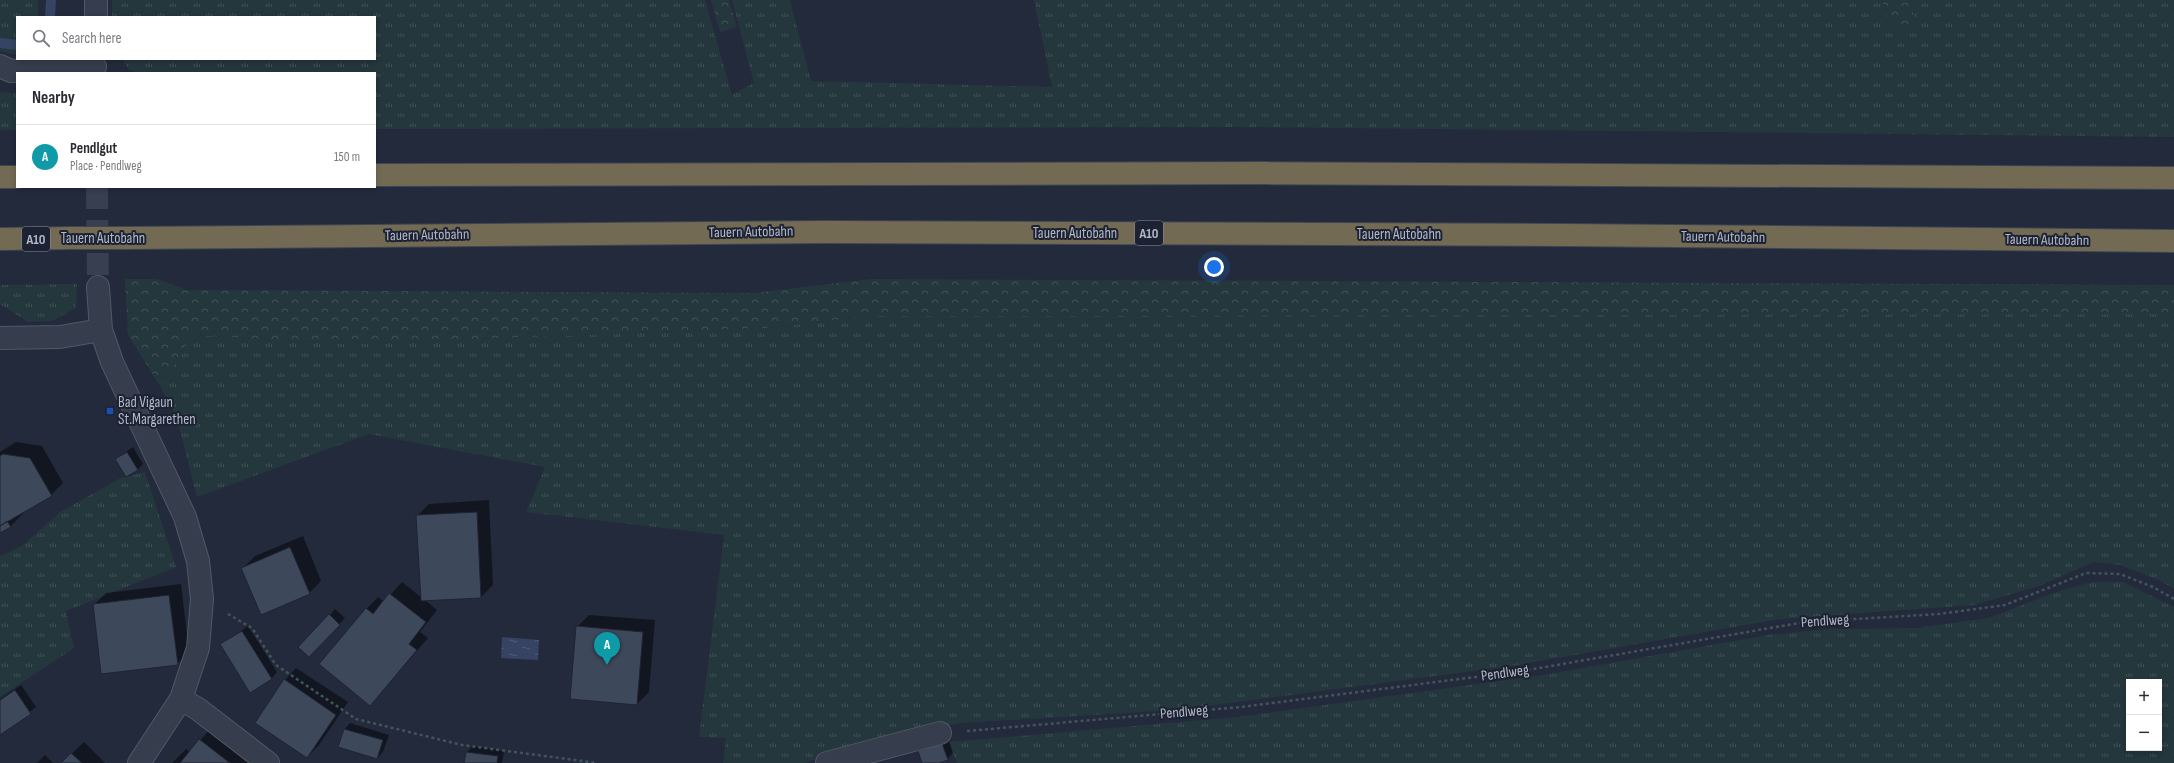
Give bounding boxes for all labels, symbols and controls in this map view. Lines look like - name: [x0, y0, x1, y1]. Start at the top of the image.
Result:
- search box: [16, 16, 376, 60]
- icon: search: [30, 27, 52, 49]
- text: Search here: [62, 29, 122, 48]
- text: Nearby: [32, 88, 75, 108]
- text: Pendlgut: [70, 139, 117, 158]
- text: A: [42, 149, 48, 165]
- text: 150 m: [334, 149, 360, 165]
- text: Place · Pendlweg: [70, 158, 142, 174]
- road number: A10: [1135, 221, 1163, 245]
- street label: Tauern Autobahn: [709, 222, 793, 242]
- street label: Tauern Autobahn: [1033, 224, 1117, 243]
- street label: Tauern Autobahn: [385, 225, 469, 245]
- street label: Tauern Autobahn: [1357, 225, 1441, 244]
- road number: A10: [22, 227, 50, 251]
- street label: Tauern Autobahn: [1681, 227, 1765, 247]
- street label: Tauern Autobahn: [61, 229, 145, 248]
- street label: Tauern Autobahn: [2005, 230, 2089, 250]
- your location: [1204, 257, 1224, 277]
- place label: Bad Vigaun St.Margarethen: [118, 393, 196, 429]
- marker: Bad Vigaun St.Margarethen: [105, 406, 115, 416]
- street label: Pendlweg: [1800, 610, 1850, 632]
- pin: A: [594, 632, 620, 665]
- street label: Pendlweg: [1480, 660, 1530, 686]
- map controls: [2126, 679, 2162, 751]
- button: +: [2126, 679, 2162, 715]
- street label: Pendlweg: [1159, 700, 1209, 724]
- button: −: [2126, 715, 2162, 751]

